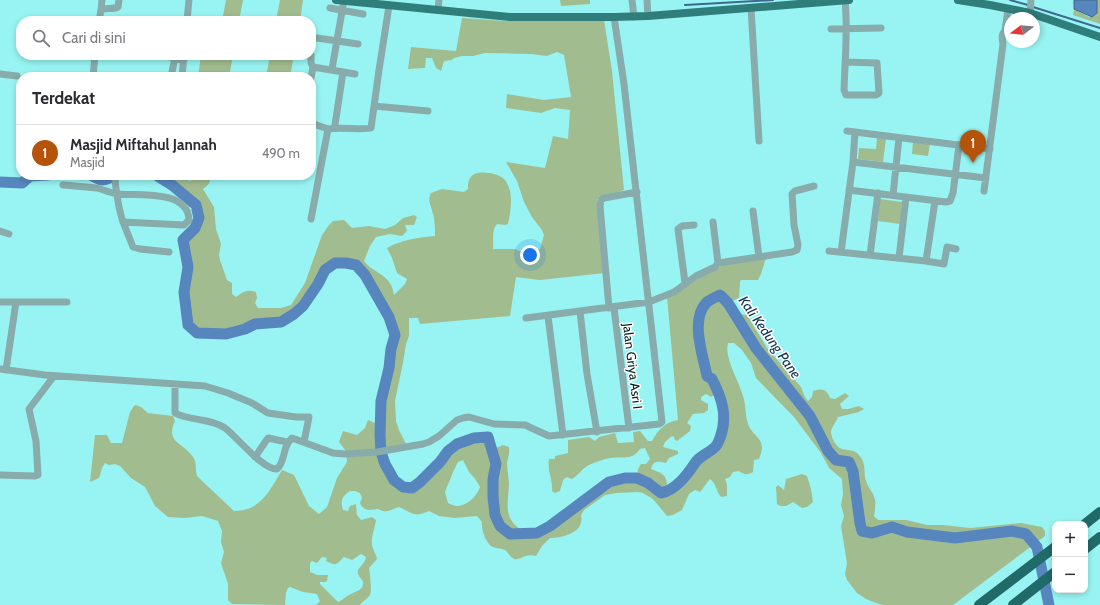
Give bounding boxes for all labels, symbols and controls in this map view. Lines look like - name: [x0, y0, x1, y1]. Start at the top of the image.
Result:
- north arrow: [1004, 12, 1040, 48]
- search box: [16, 16, 316, 60]
- icon: search: [30, 27, 52, 49]
- text: Cari di sini: [62, 29, 126, 47]
- text: Terdekat: [32, 88, 95, 108]
- pin: 1: [960, 130, 986, 163]
- text: Masjid Miftahul Jannah: [70, 136, 217, 154]
- text: 1: [43, 145, 47, 161]
- text: 490 m: [262, 145, 300, 161]
- text: Masjid: [70, 154, 105, 170]
- your location: [520, 245, 540, 265]
- water label: Kali Kedung Pane: [735, 292, 806, 382]
- street label: Jalan Griya Asri I: [620, 321, 646, 410]
- map controls: [1052, 521, 1088, 593]
- button: +: [1052, 521, 1088, 557]
- button: −: [1052, 557, 1088, 593]

